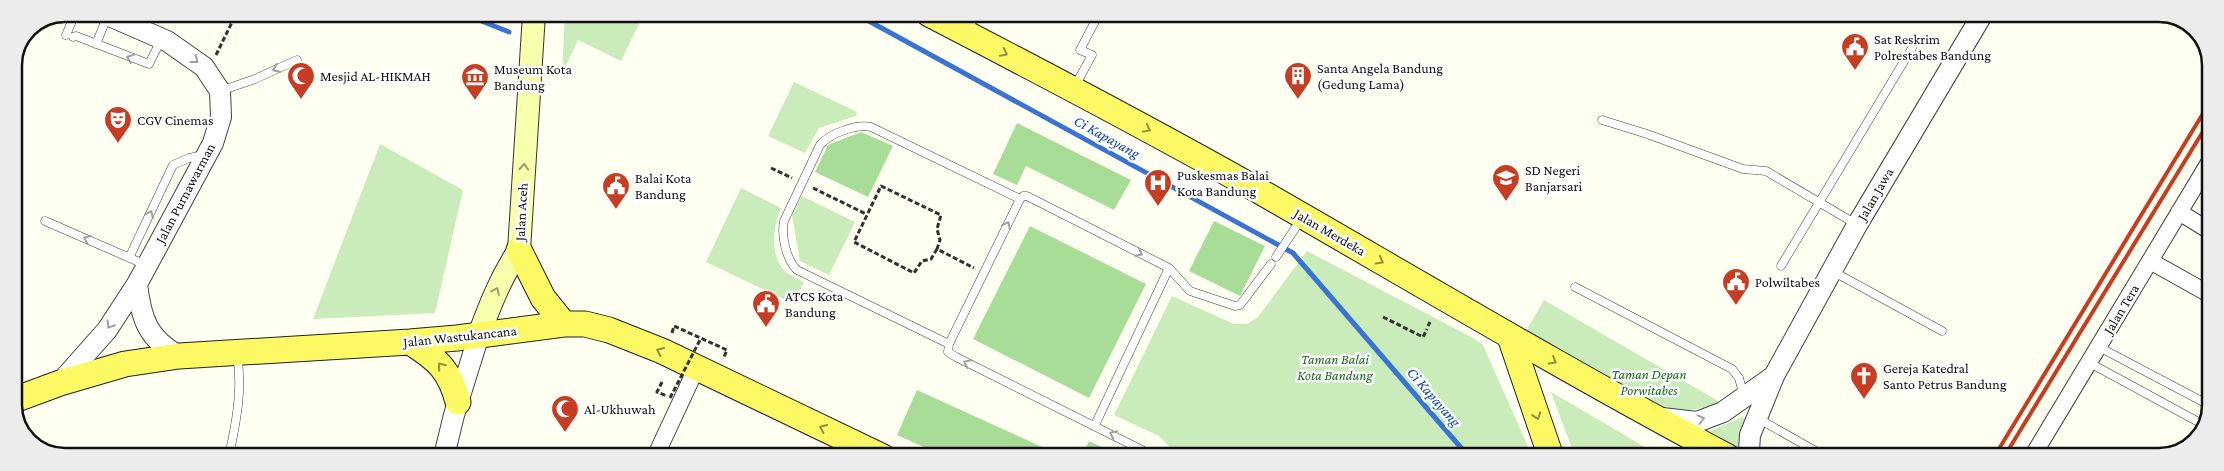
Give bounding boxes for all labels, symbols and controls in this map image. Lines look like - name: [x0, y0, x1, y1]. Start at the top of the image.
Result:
- place label: Sat Reskrim Polrestabes Bandung: [1874, 31, 1991, 63]
- public building icon: Sat Reskrim Polrestabes Bandung: [1840, 32, 1870, 71]
- one-way arrow: [999, 47, 1008, 57]
- one-way arrow: [126, 54, 135, 64]
- one-way arrow: [189, 54, 198, 63]
- place label: Santa Angela Bandung (Gedung Lama): [1317, 60, 1443, 93]
- mosque icon: Mesjid AL-HIKMAH: [286, 61, 316, 100]
- place label: Museum Kota Bandung: [494, 61, 572, 93]
- building icon: Santa Angela Bandung (Gedung Lama): [1283, 61, 1313, 100]
- museum icon: Museum Kota Bandung: [460, 62, 490, 101]
- one-way arrow: [272, 63, 281, 73]
- place label: Mesjid AL-HIKMAH: [320, 68, 431, 85]
- theatre icon: CGV Cinemas: [103, 105, 133, 144]
- place label: CGV Cinemas: [137, 112, 214, 128]
- water label: Ci Kapayang: [1071, 112, 1143, 163]
- one-way arrow: [1142, 123, 1151, 133]
- street label: Jalan Purnawarman: [151, 140, 218, 248]
- one-way arrow: [518, 162, 529, 170]
- place label: SD Negeri Banjarsari: [1525, 162, 1582, 195]
- school or university icon: SD Negeri Banjarsari: [1491, 163, 1521, 202]
- street label: Jalan Jawa: [1853, 164, 1897, 225]
- place label: Puskesmas Balai Kota Bandung: [1177, 167, 1269, 199]
- hospital icon: Puskesmas Balai Kota Bandung: [1143, 168, 1173, 207]
- place label: Balai Kota Bandung: [635, 170, 692, 202]
- public building icon: Balai Kota Bandung: [601, 171, 631, 210]
- street label: Jalan Aceh: [511, 182, 531, 244]
- street label: Jalan Merdeka: [1290, 204, 1369, 259]
- one-way arrow: [144, 210, 154, 219]
- one-way arrow: [1001, 221, 1011, 230]
- one-way arrow: [83, 235, 92, 246]
- one-way arrow: [1134, 247, 1143, 257]
- one-way arrow: [1374, 255, 1383, 265]
- public building icon: Polwiltabes: [1721, 267, 1751, 306]
- place label: Polwiltabes: [1755, 274, 1820, 290]
- street label: Jalan Tera: [2099, 281, 2142, 339]
- one-way arrow: [489, 287, 500, 296]
- place label: ATCS Kota Bandung: [785, 288, 844, 320]
- public building icon: ATCS Kota Bandung: [751, 289, 781, 328]
- one-way arrow: [107, 319, 116, 328]
- street label: Jalan Wastukancana: [400, 322, 518, 350]
- one-way arrow: [656, 347, 665, 357]
- park label: Taman Balai Kota Bandung: [1297, 351, 1373, 383]
- one-way arrow: [1547, 355, 1556, 365]
- one-way arrow: [963, 359, 972, 369]
- place label: Gereja Katedral Santo Petrus Bandung: [1883, 360, 2007, 392]
- church icon: Gereja Katedral Santo Petrus Bandung: [1849, 361, 1879, 400]
- one-way arrow: [438, 363, 447, 372]
- water label: Ci Kapayang: [1403, 364, 1464, 431]
- park label: Taman Depan Porwitabes: [1611, 366, 1687, 398]
- mosque icon: Al-Ukhuwah: [550, 394, 580, 433]
- place label: Al-Ukhuwah: [584, 401, 656, 417]
- one-way arrow: [1531, 412, 1541, 420]
- one-way arrow: [1696, 414, 1705, 425]
- one-way arrow: [819, 424, 828, 435]
- one-way arrow: [1109, 430, 1118, 440]

